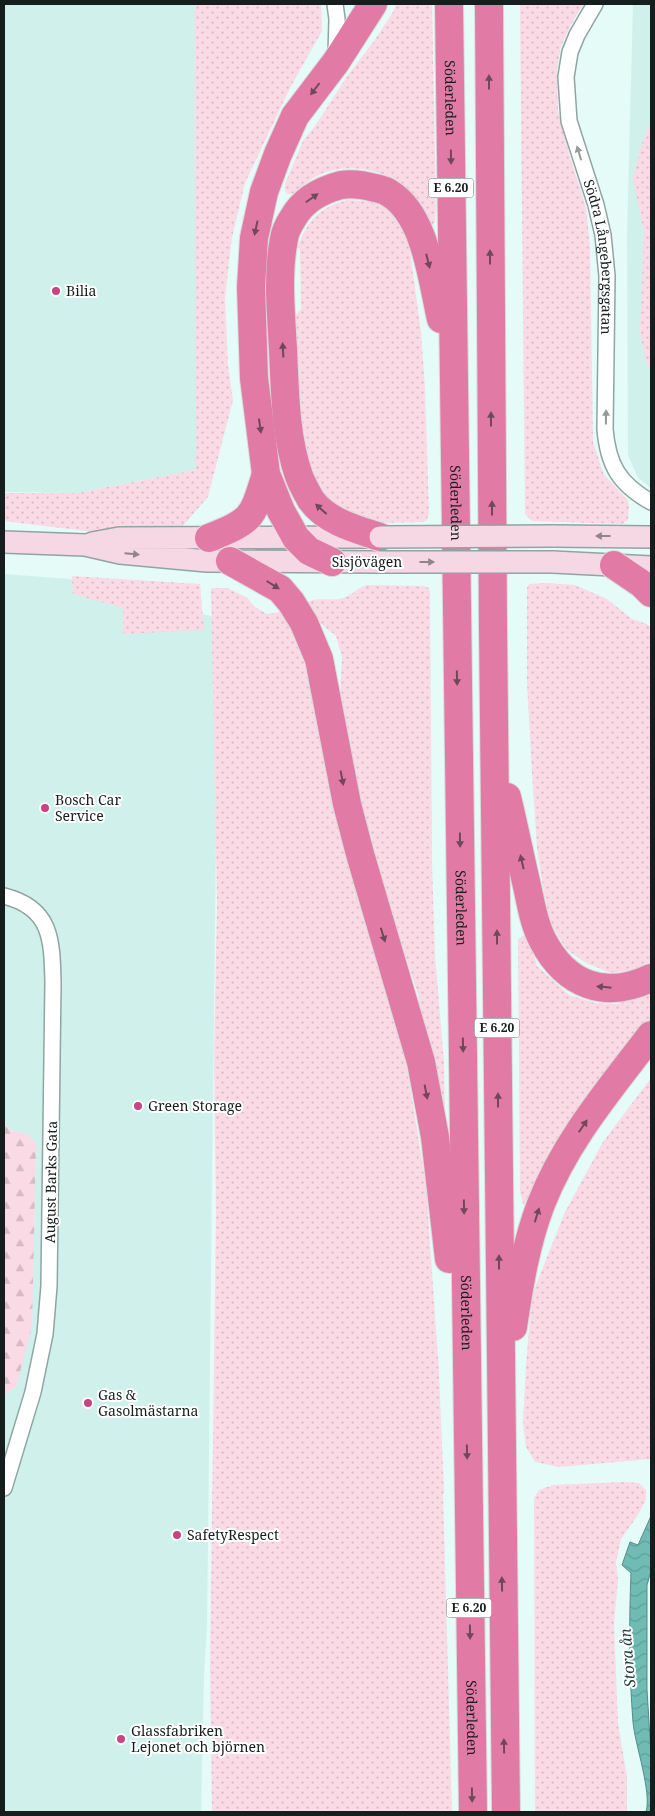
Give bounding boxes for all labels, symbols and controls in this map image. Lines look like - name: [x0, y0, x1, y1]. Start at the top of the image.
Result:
- street label: Söderleden: [441, 60, 461, 136]
- one-way arrow: [485, 73, 493, 89]
- one-way arrow: [310, 82, 321, 95]
- one-way arrow: [575, 146, 583, 161]
- one-way arrow: [447, 150, 455, 166]
- street label: Södra Långebergsgatan: [579, 177, 617, 335]
- road number: E 6.20: [428, 178, 474, 198]
- one-way arrow: [305, 193, 319, 203]
- one-way arrow: [251, 220, 259, 236]
- one-way arrow: [486, 249, 494, 265]
- one-way arrow: [424, 254, 432, 269]
- place label: Bilia: [66, 281, 96, 300]
- marker: Bilia: [50, 285, 62, 297]
- one-way arrow: [278, 342, 286, 358]
- one-way arrow: [602, 409, 610, 425]
- one-way arrow: [487, 411, 495, 427]
- one-way arrow: [256, 418, 264, 434]
- street label: Söderleden: [446, 465, 466, 541]
- one-way arrow: [488, 500, 496, 516]
- one-way arrow: [315, 503, 327, 515]
- one-way arrow: [594, 532, 610, 540]
- one-way arrow: [125, 550, 141, 558]
- street label: Sisjövägen: [332, 552, 402, 571]
- one-way arrow: [420, 558, 436, 566]
- one-way arrow: [266, 580, 279, 590]
- one-way arrow: [454, 670, 462, 686]
- one-way arrow: [338, 771, 346, 786]
- place label: Bosch Car Service: [55, 790, 121, 825]
- marker: Bosch Car Service: [39, 802, 51, 814]
- one-way arrow: [456, 832, 464, 848]
- one-way arrow: [518, 855, 526, 870]
- street label: Söderleden: [451, 870, 471, 946]
- one-way arrow: [379, 928, 387, 943]
- one-way arrow: [493, 929, 501, 945]
- one-way arrow: [596, 982, 612, 990]
- road number: E 6.20: [474, 1018, 520, 1038]
- one-way arrow: [459, 1037, 467, 1053]
- one-way arrow: [423, 1084, 431, 1100]
- one-way arrow: [494, 1091, 502, 1107]
- place label: Green Storage: [148, 1096, 242, 1115]
- marker: Green Storage: [132, 1100, 144, 1112]
- one-way arrow: [578, 1119, 588, 1132]
- street label: August Barks Gata: [40, 1121, 61, 1243]
- one-way arrow: [460, 1199, 468, 1215]
- one-way arrow: [534, 1208, 542, 1223]
- one-way arrow: [495, 1254, 503, 1270]
- street label: Söderleden: [457, 1275, 477, 1351]
- place label: Gas & Gasolmästarna: [98, 1385, 198, 1420]
- marker: Gas & Gasolmästarna: [82, 1397, 94, 1409]
- one-way arrow: [463, 1445, 471, 1461]
- place label: SafetyRespect: [187, 1525, 279, 1544]
- marker: SafetyRespect: [171, 1529, 183, 1541]
- one-way arrow: [498, 1575, 506, 1591]
- road number: E 6.20: [446, 1599, 492, 1618]
- one-way arrow: [466, 1625, 474, 1641]
- water label: Stora ån: [614, 1628, 640, 1688]
- street label: Söderleden: [462, 1680, 482, 1756]
- place label: Glassfabriken Lejonet och björnen: [131, 1721, 265, 1756]
- marker: Glassfabriken Lejonet och björnen: [115, 1733, 127, 1745]
- one-way arrow: [500, 1738, 508, 1754]
- one-way arrow: [468, 1787, 476, 1803]

